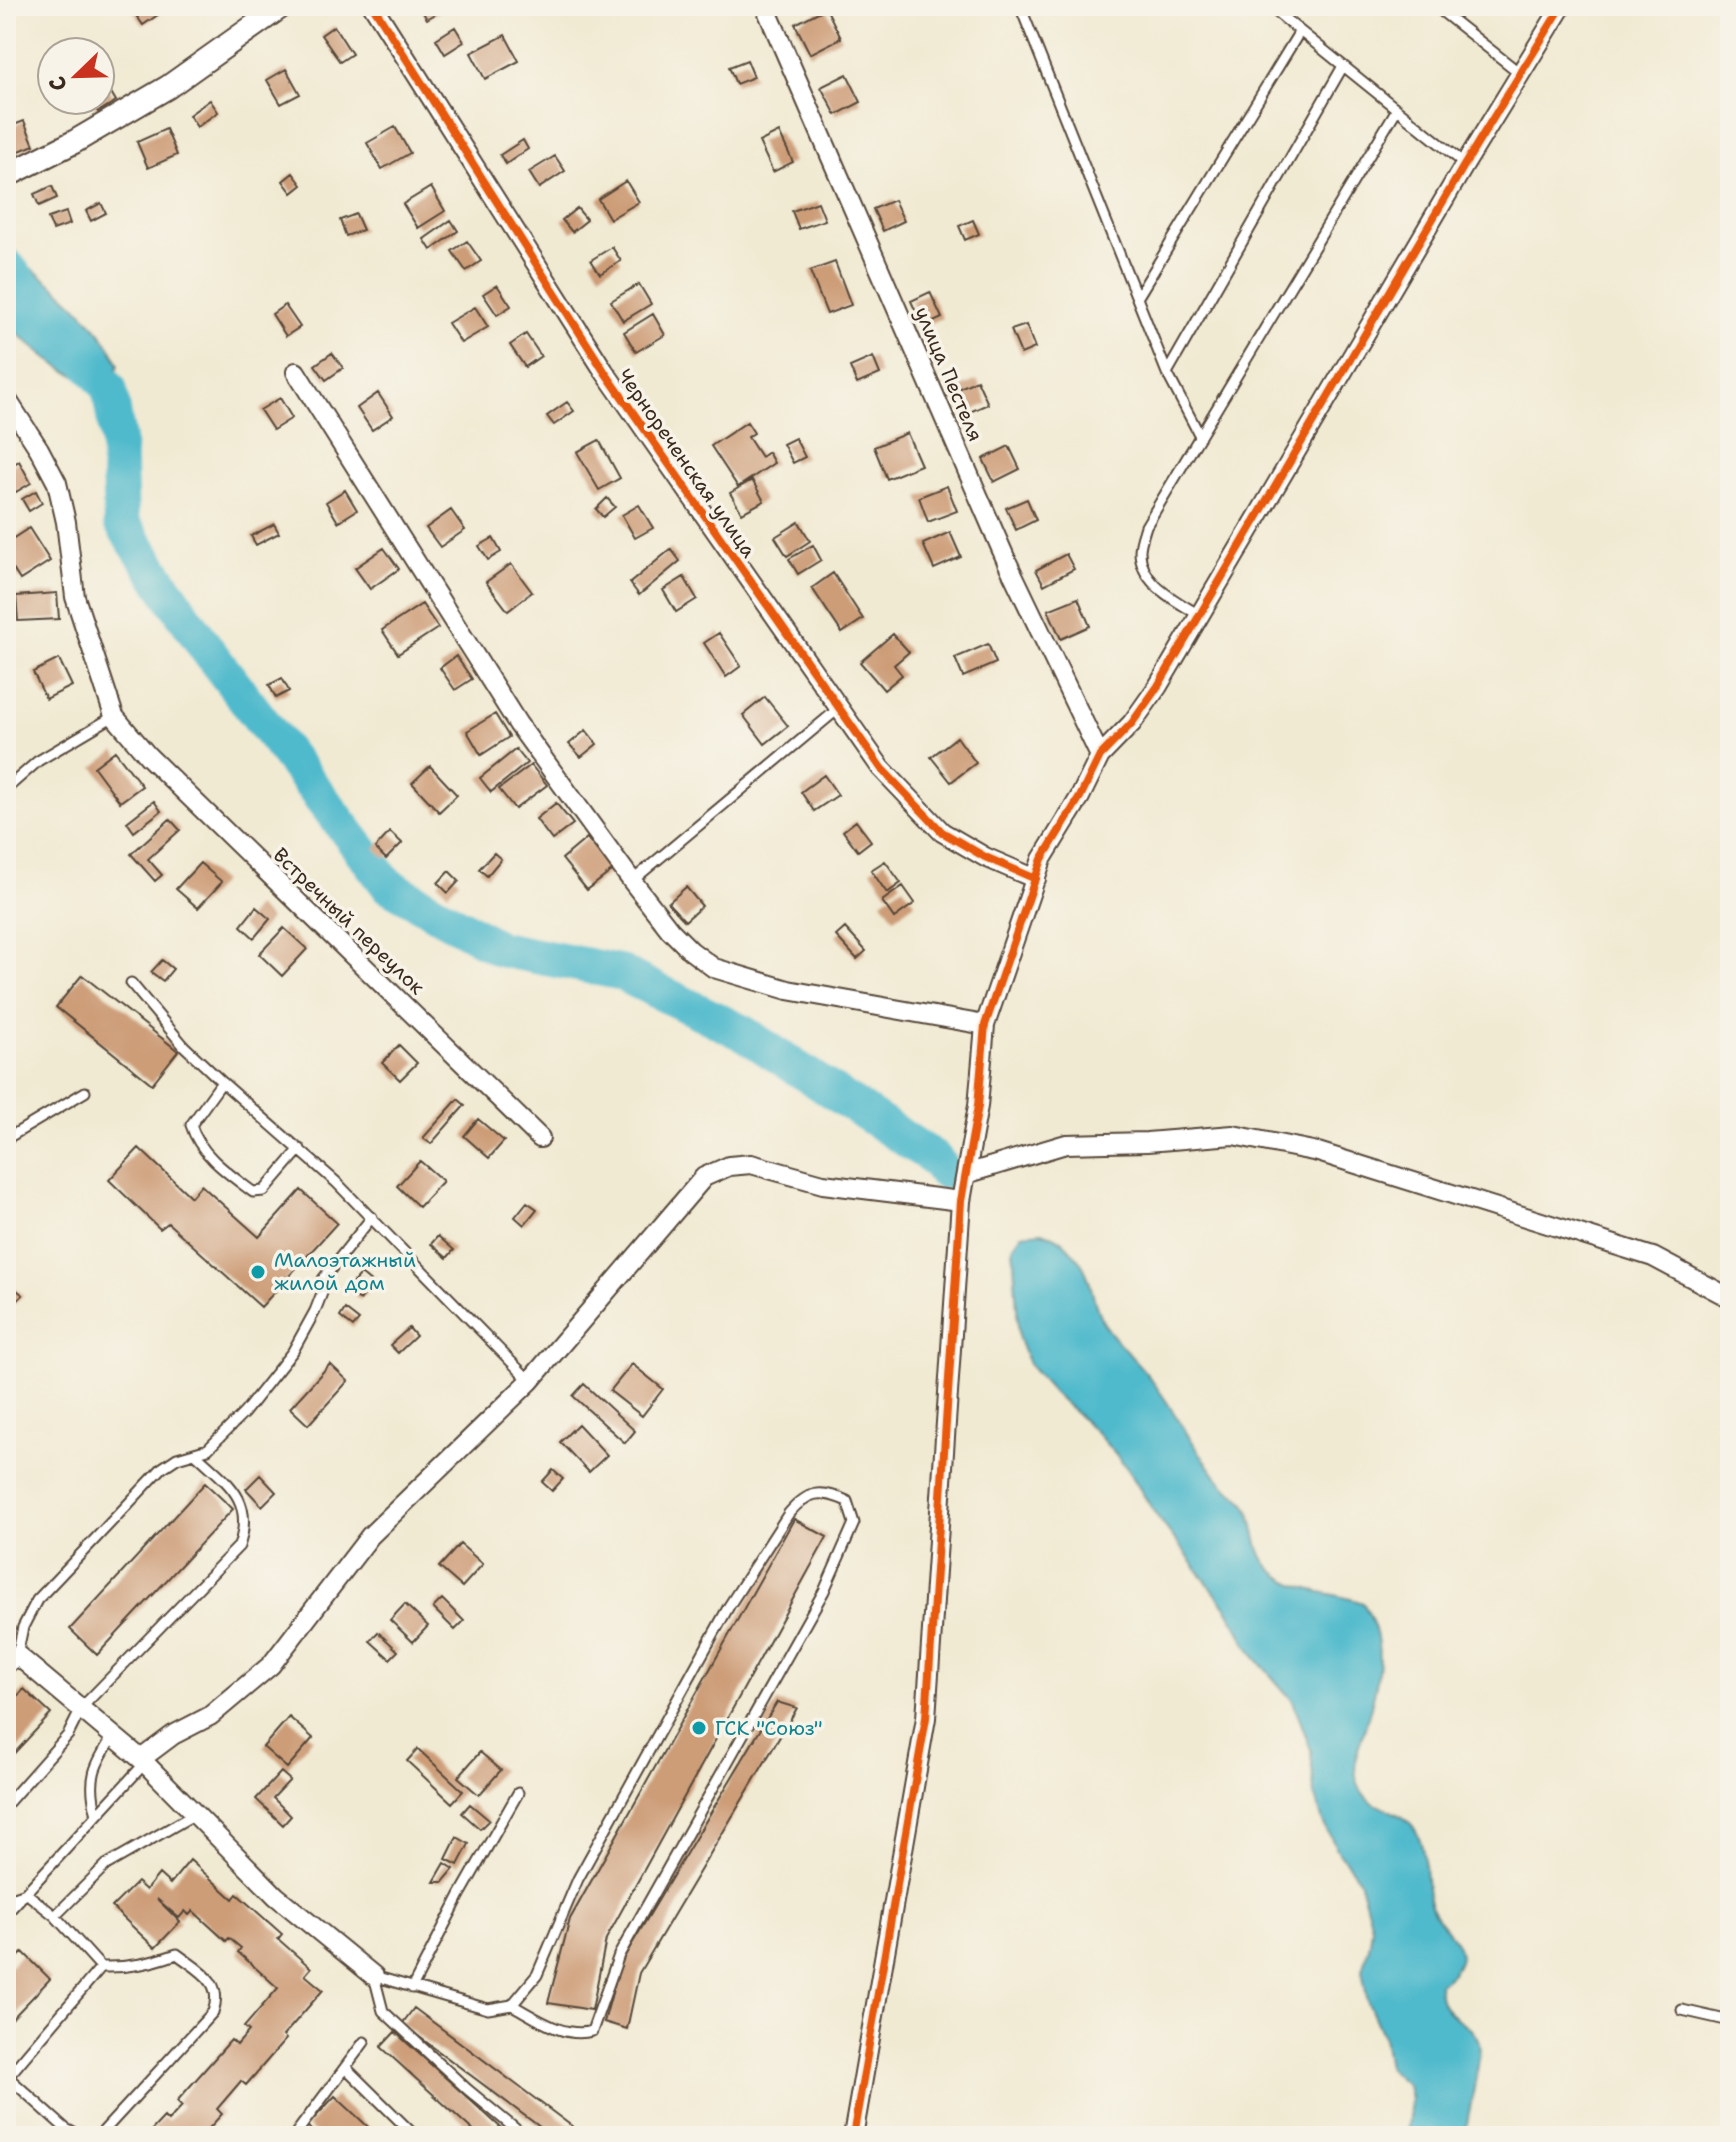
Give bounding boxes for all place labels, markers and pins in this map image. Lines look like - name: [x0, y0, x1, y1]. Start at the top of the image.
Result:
- place label: Малоэтажный жилой дом: [274, 1247, 416, 1296]
- marker: Малоэтажный жилой дом: [249, 1263, 267, 1281]
- place label: ГСК "Союз": [715, 1715, 823, 1741]
- marker: ГСК "Союз": [690, 1719, 708, 1737]

